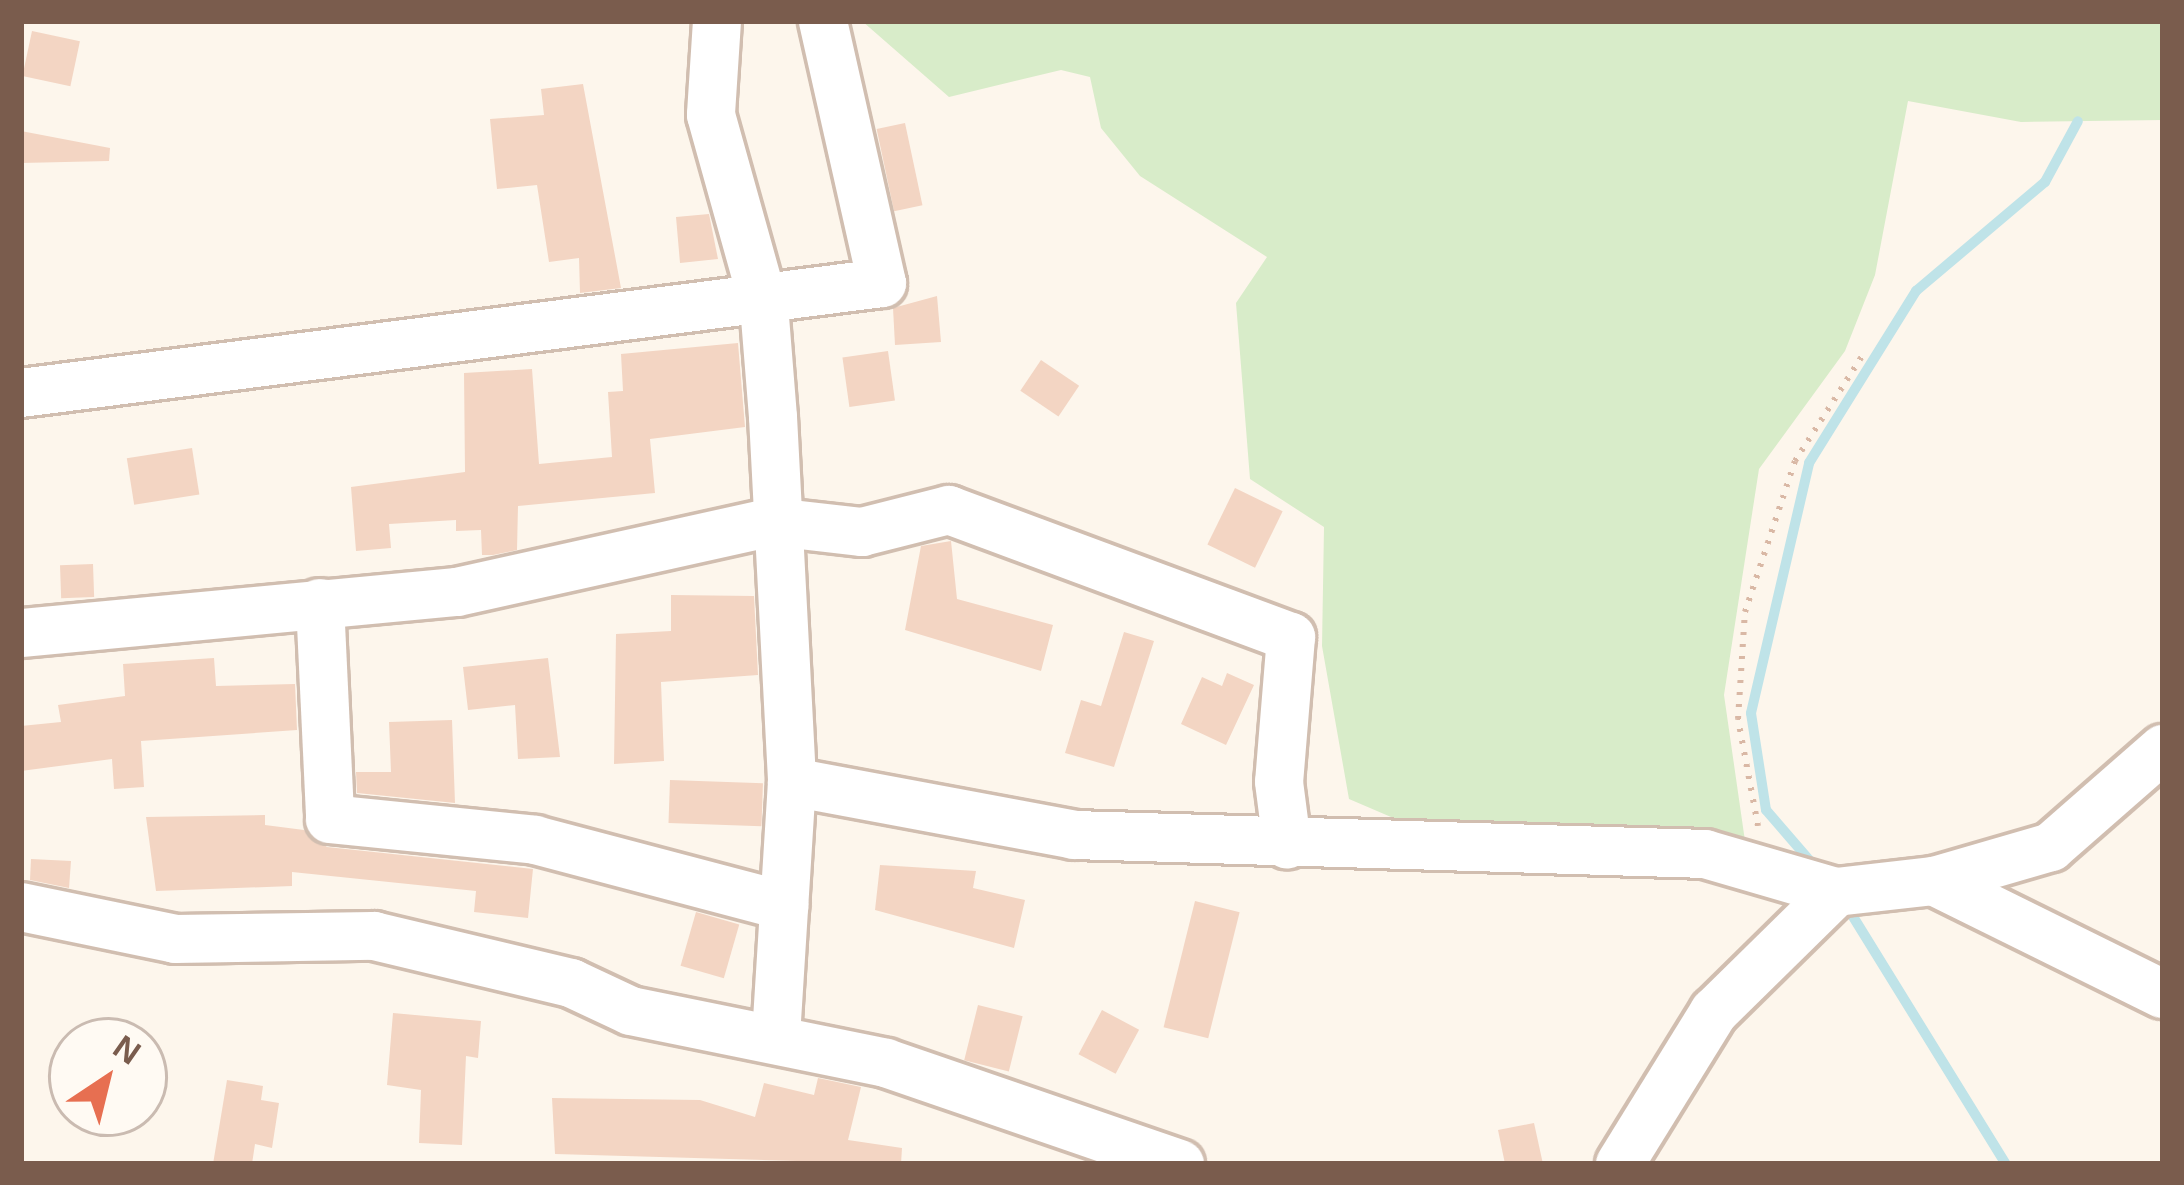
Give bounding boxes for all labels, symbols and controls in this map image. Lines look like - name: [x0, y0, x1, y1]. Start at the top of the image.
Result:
- north arrow: [48, 1017, 168, 1137]
- text: N: [107, 1028, 148, 1072]

